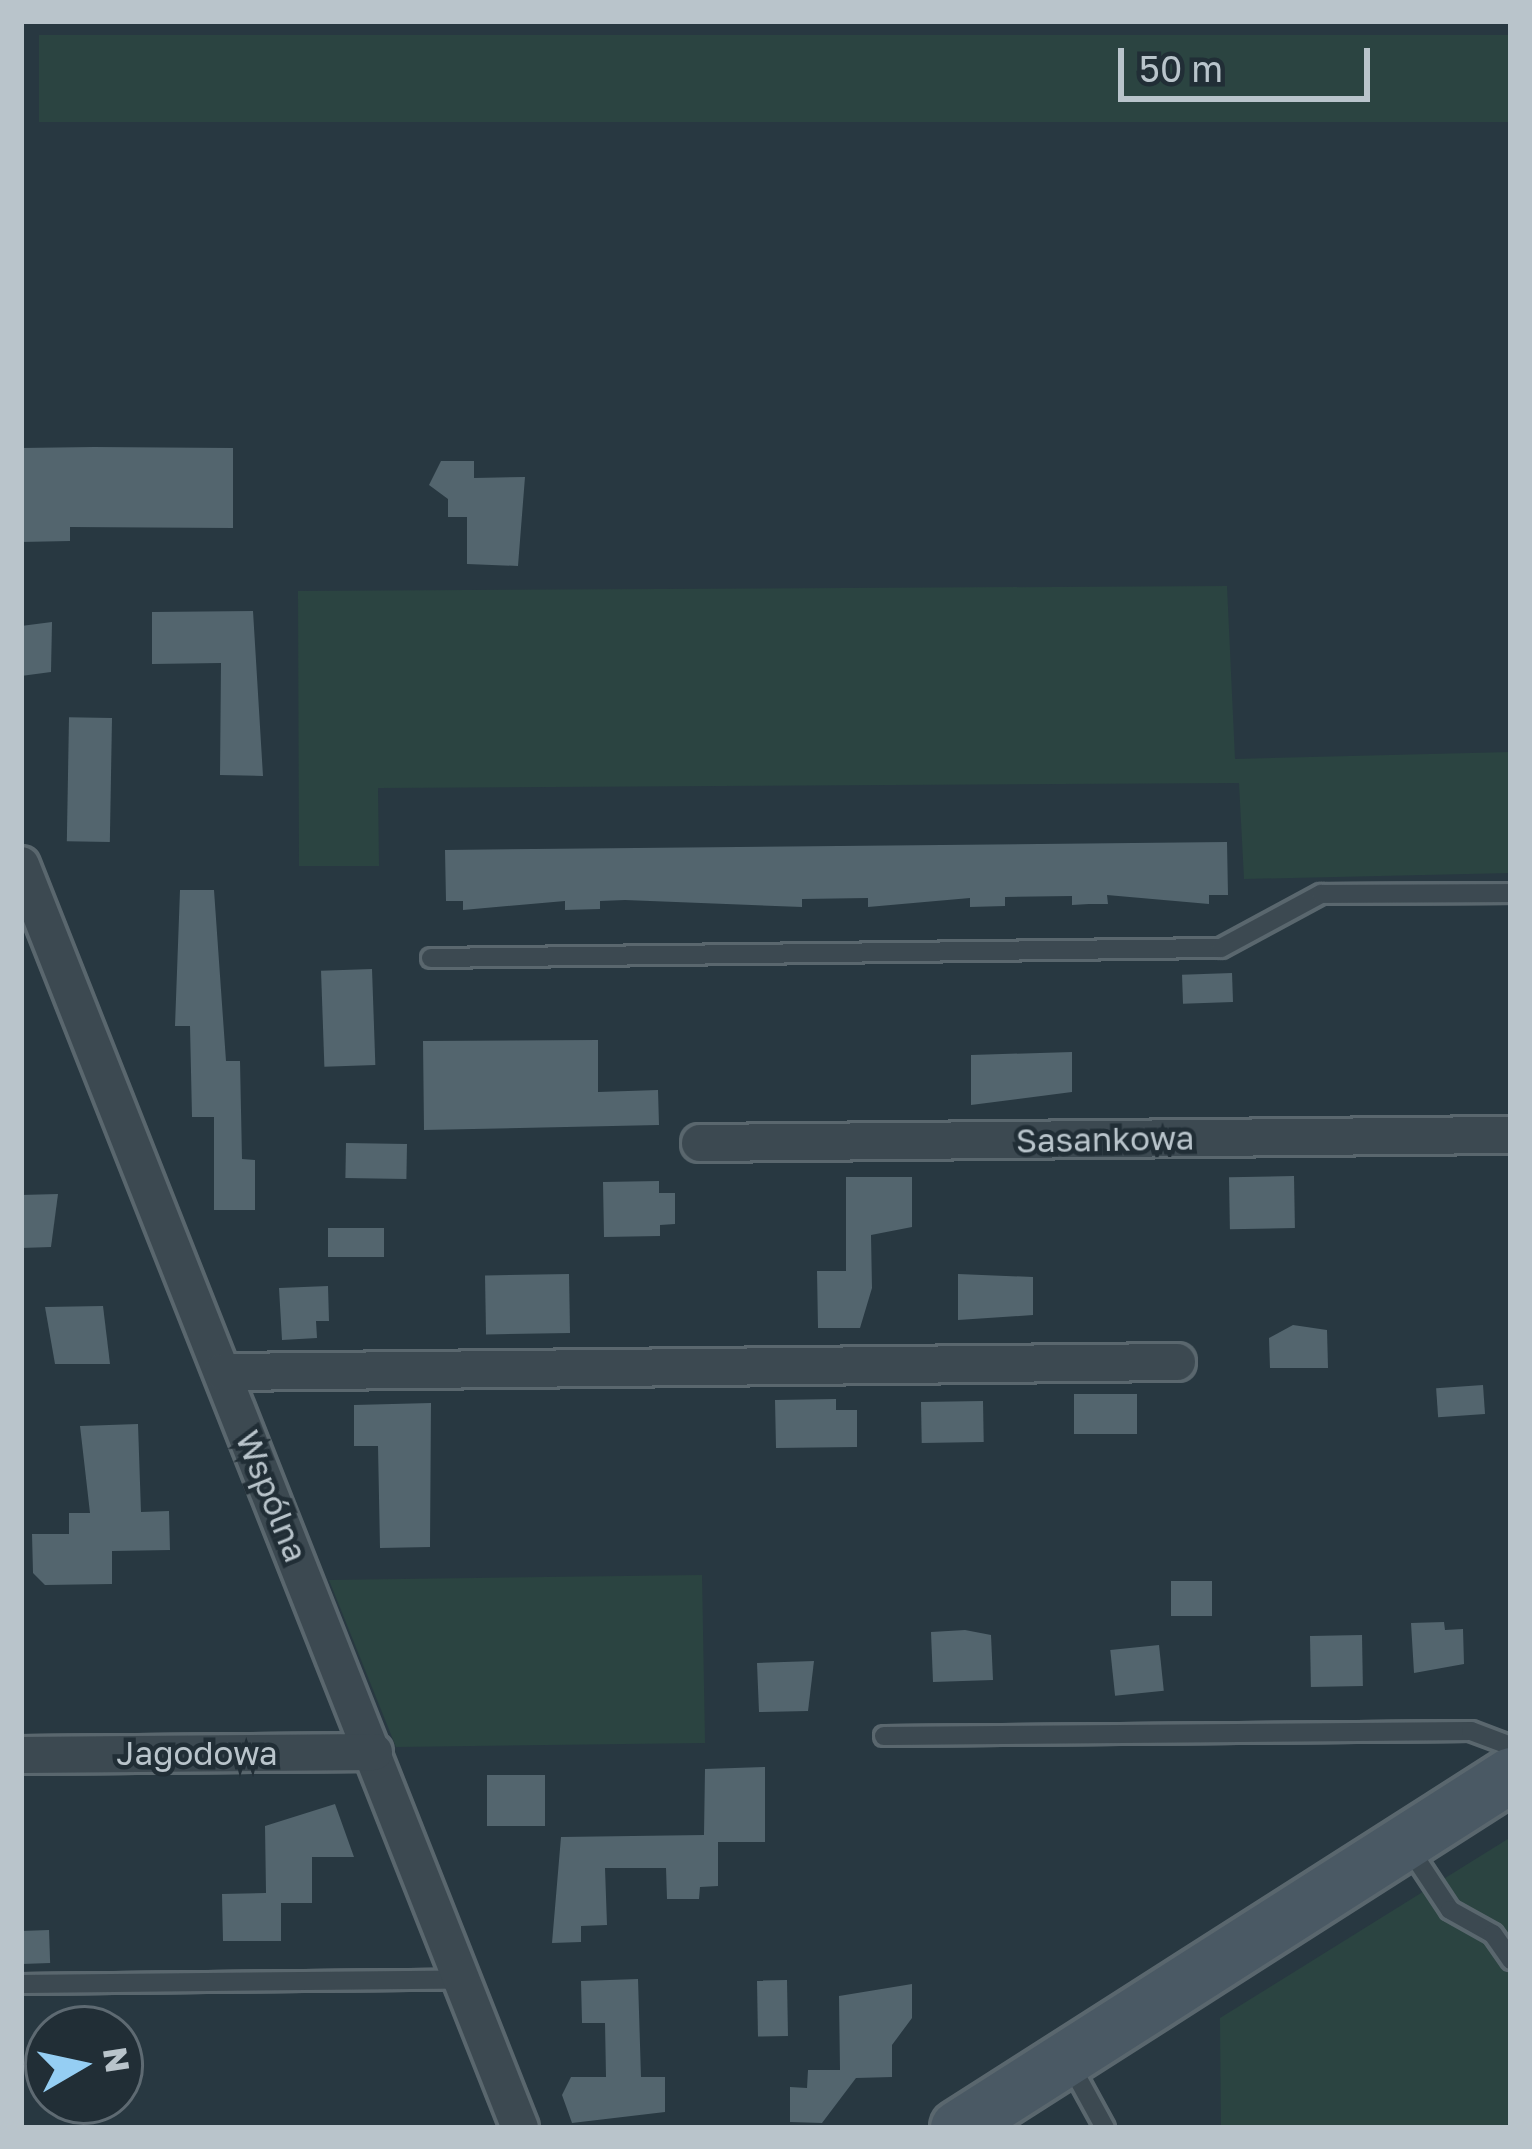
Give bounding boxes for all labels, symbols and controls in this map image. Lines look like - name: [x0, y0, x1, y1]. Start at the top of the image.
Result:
- scale bar: [1124, 24, 1376, 98]
- text: 50 m: [1139, 47, 1223, 90]
- street label: Sasankowa: [1015, 1118, 1195, 1160]
- street label: Wspólna: [228, 1425, 316, 1567]
- street label: Jagodowa: [116, 1733, 278, 1773]
- north arrow: [24, 2005, 144, 2125]
- text: N: [96, 2044, 138, 2075]

